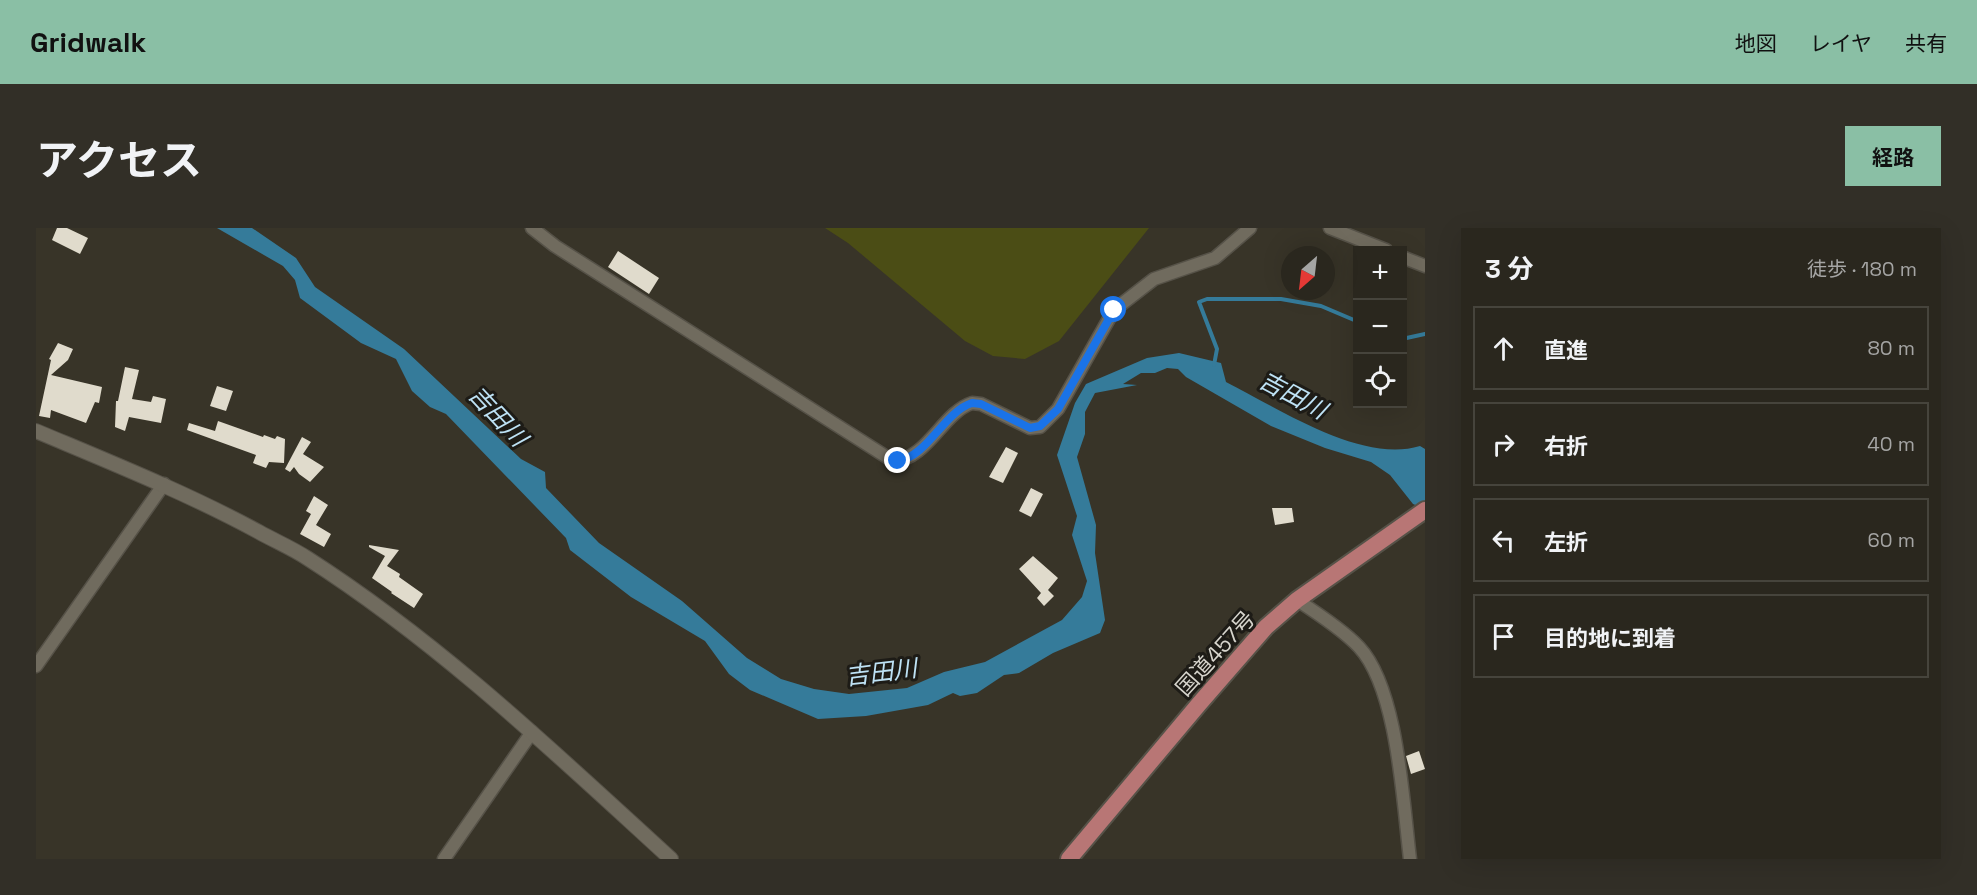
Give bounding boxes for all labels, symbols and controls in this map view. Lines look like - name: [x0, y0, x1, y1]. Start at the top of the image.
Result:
- text: Gridwalk: [30, 24, 146, 60]
- text: 地図: [1735, 30, 1777, 57]
- text: レイヤ: [1810, 30, 1872, 57]
- text: 共有: [1905, 30, 1947, 57]
- button: 経路: [1845, 126, 1941, 186]
- text: アクセス: [36, 134, 202, 187]
- north arrow: [1281, 246, 1335, 300]
- map controls: [1353, 246, 1407, 408]
- button: +: [1353, 246, 1407, 300]
- text: 3 分: [1485, 252, 1533, 286]
- text: 徒歩 · 180 m: [1807, 256, 1917, 282]
- route start: [1100, 296, 1126, 322]
- button: −: [1353, 300, 1407, 354]
- icon: ahead: [1487, 332, 1520, 365]
- text: 80 m: [1867, 335, 1915, 361]
- text: 直進: [1544, 336, 1588, 364]
- button: locate: [1353, 354, 1407, 408]
- water label: 吉田川: [1254, 364, 1335, 427]
- water label: 吉田川: [462, 379, 536, 455]
- icon: right: [1487, 428, 1520, 461]
- text: 40 m: [1867, 431, 1915, 457]
- text: 右折: [1544, 432, 1588, 460]
- route end: [884, 447, 910, 473]
- icon: left: [1487, 524, 1520, 557]
- text: 60 m: [1868, 527, 1915, 553]
- text: 左折: [1544, 528, 1588, 556]
- street label: 国道457号: [1169, 605, 1261, 701]
- icon: arrive: [1487, 620, 1520, 653]
- text: 目的地に到着: [1544, 624, 1676, 652]
- water label: 吉田川: [843, 652, 922, 692]

